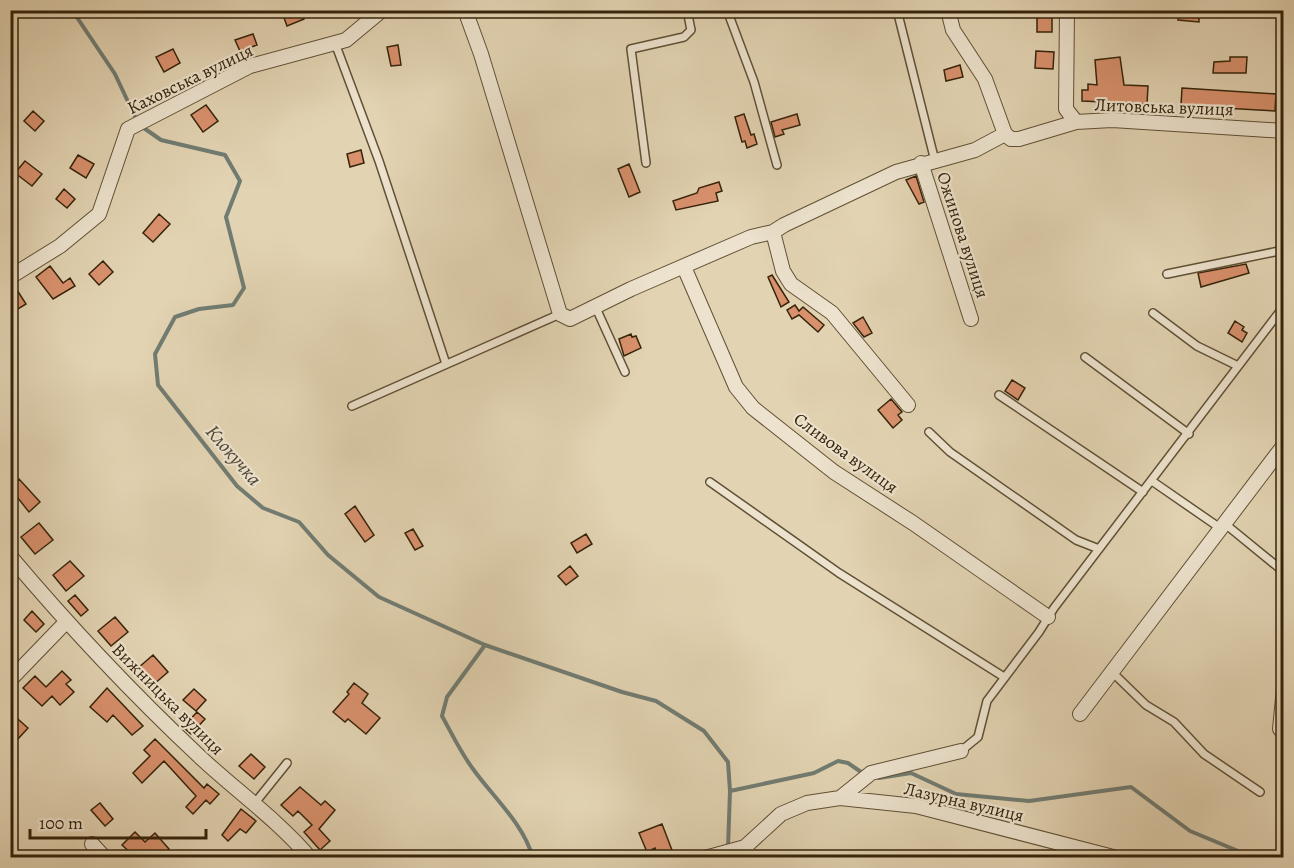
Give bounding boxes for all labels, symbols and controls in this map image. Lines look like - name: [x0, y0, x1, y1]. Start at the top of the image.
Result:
- street label: Каховська вулиця: [123, 38, 257, 120]
- street label: Литовська вулиця: [1094, 93, 1234, 121]
- street label: Ожинова вулиця: [931, 169, 995, 301]
- street label: Сливова вулиця: [789, 407, 903, 499]
- water label: Клокучка: [199, 419, 268, 492]
- street label: Вижницька вулиця: [107, 638, 229, 760]
- street label: Лазурна вулиця: [902, 777, 1026, 827]
- scale bar: [30, 802, 206, 840]
- text: 100 m: [39, 811, 83, 835]

